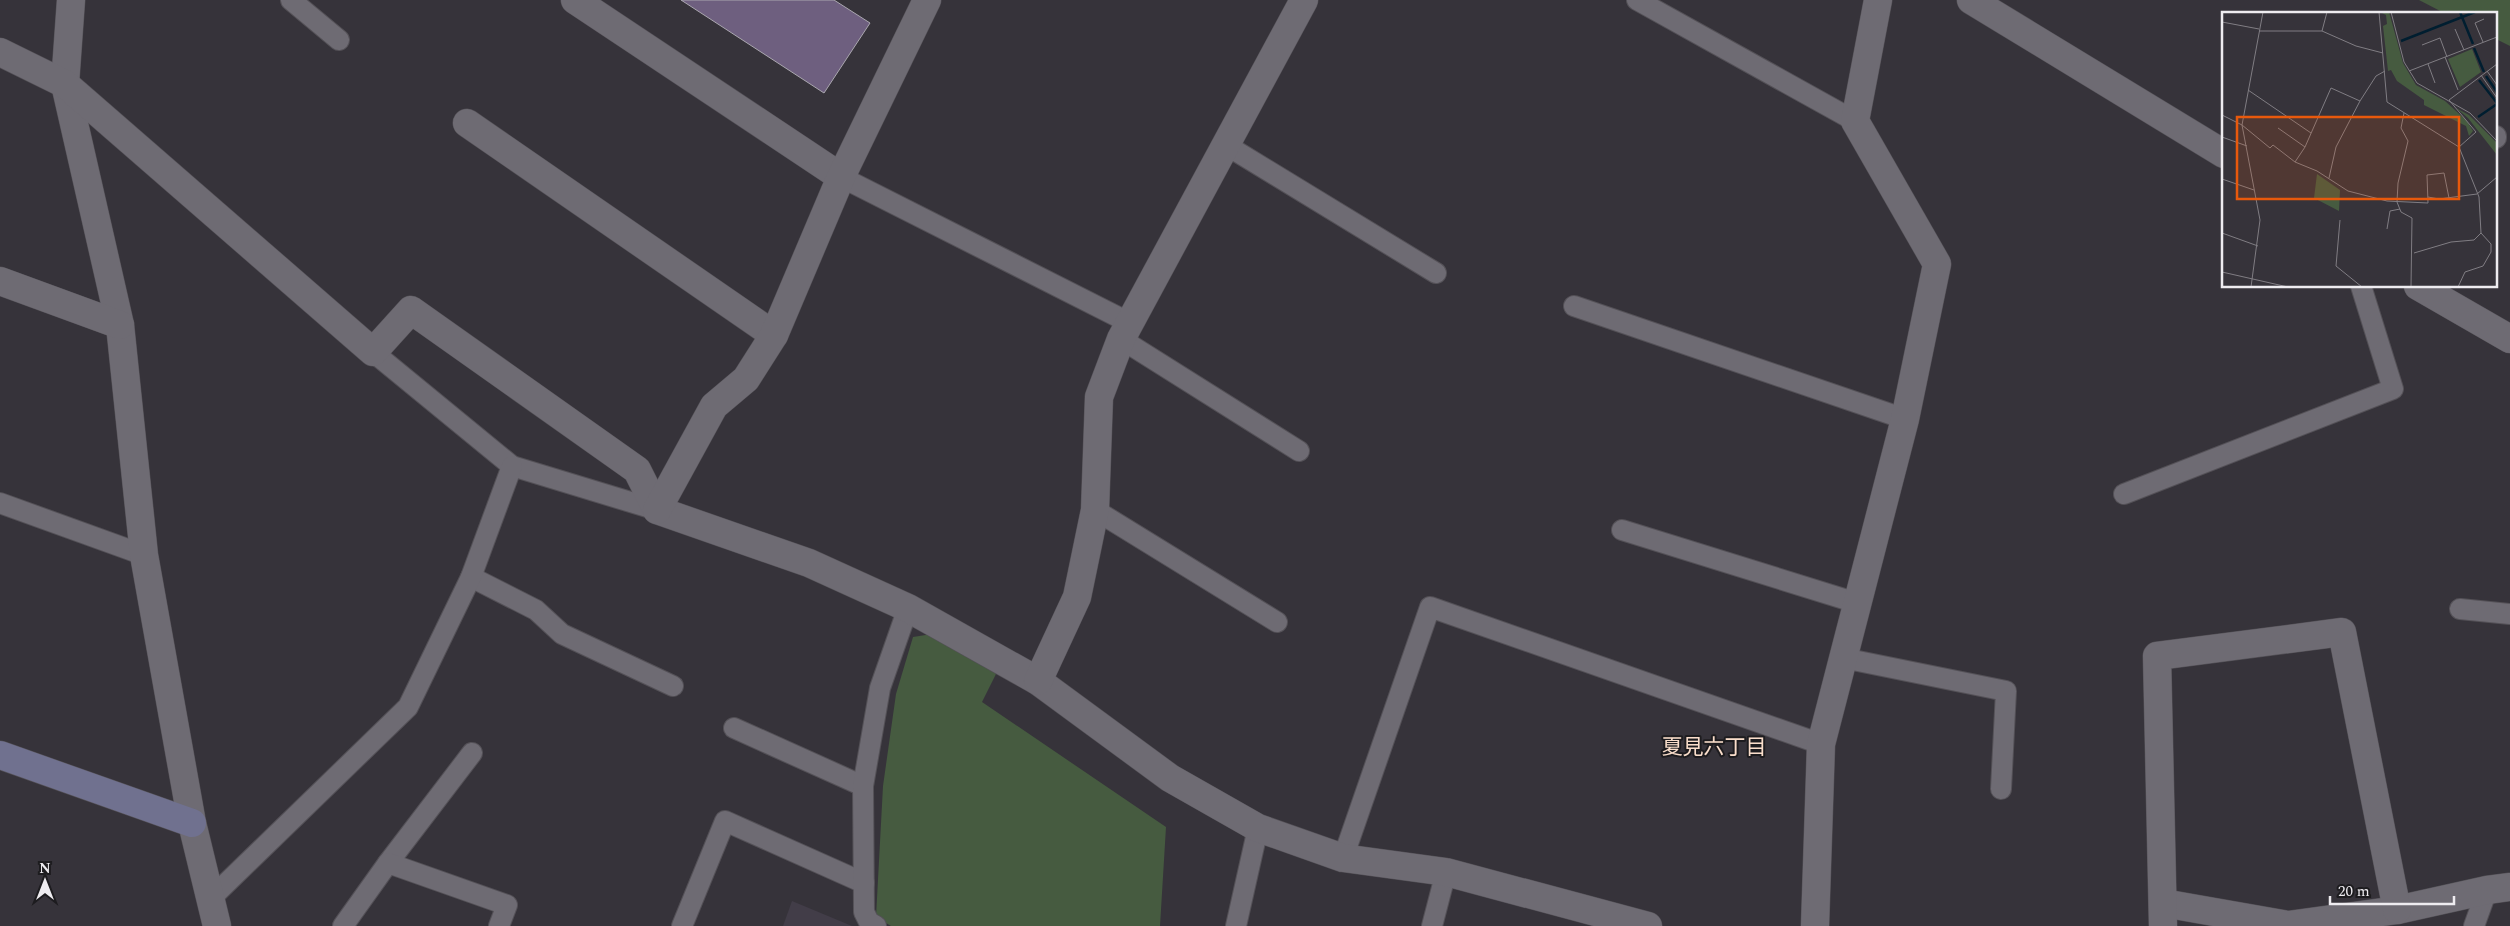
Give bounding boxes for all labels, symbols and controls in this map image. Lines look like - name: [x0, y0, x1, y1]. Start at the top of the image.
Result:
- inset map: [2222, 12, 2498, 288]
- district label: 夏見六丁目: [1662, 732, 1767, 764]
- north arrow: [20, 856, 70, 906]
- text: N: [39, 858, 51, 879]
- scale bar: [2330, 874, 2454, 906]
- text: 20 m: [2338, 880, 2370, 903]

